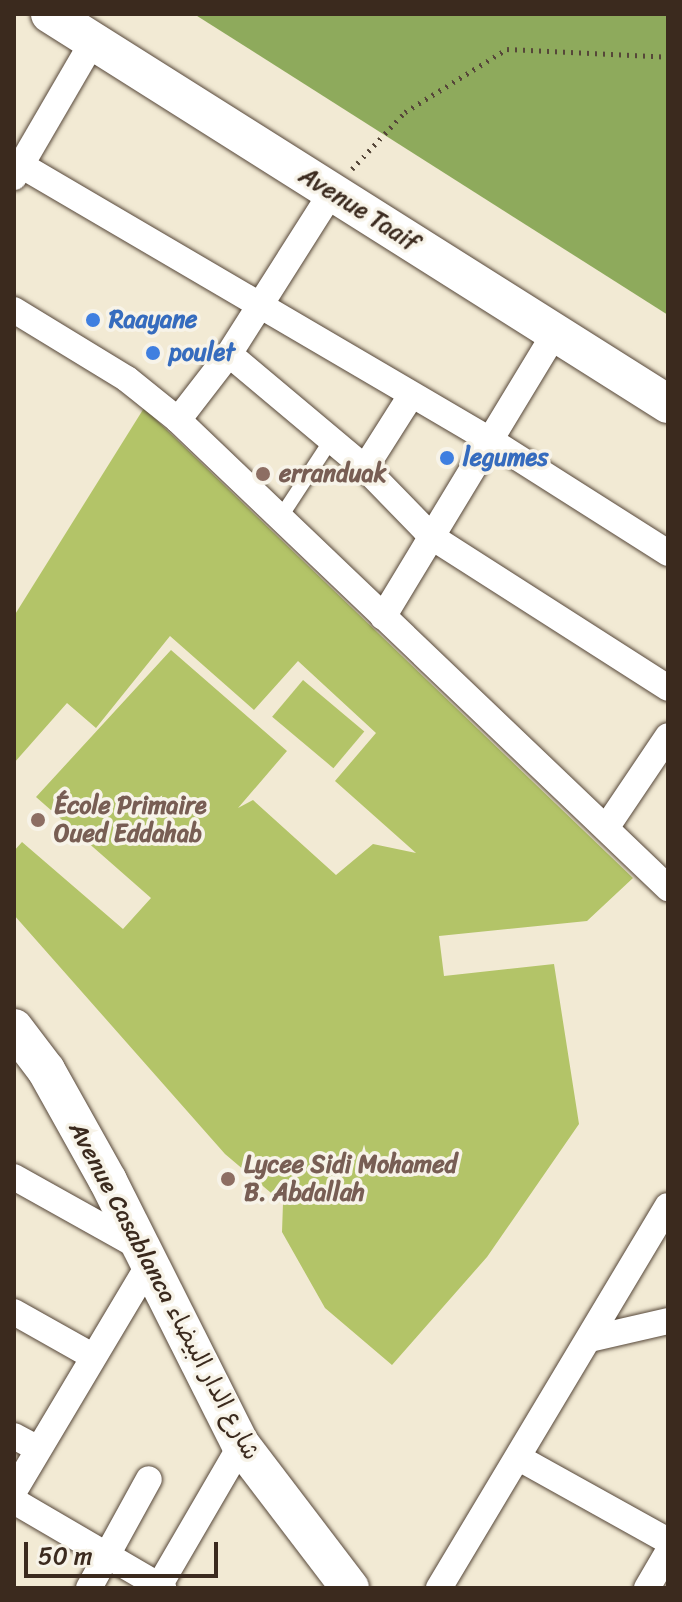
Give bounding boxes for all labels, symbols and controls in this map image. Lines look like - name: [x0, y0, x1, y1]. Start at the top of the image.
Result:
- street label: Avenue Taaif: [294, 161, 424, 257]
- place label: Raayane: [109, 306, 197, 334]
- marker: Raayane: [84, 311, 102, 329]
- place label: poulet: [169, 339, 235, 367]
- marker: poulet: [144, 344, 162, 362]
- place label: legumes: [463, 444, 548, 472]
- marker: legumes: [438, 449, 456, 467]
- place label: erranduak: [279, 460, 386, 488]
- marker: erranduak: [254, 465, 272, 483]
- place label: École Primaire Oued Eddahab: [54, 792, 207, 848]
- marker: École Primaire Oued Eddahab: [29, 811, 47, 829]
- street label: Avenue Casablanca شارع الدار البيضاء: [62, 1117, 266, 1465]
- place label: Lycee Sidi Mohamed B. Abdallah: [244, 1151, 457, 1207]
- marker: Lycee Sidi Mohamed B. Abdallah: [219, 1170, 237, 1188]
- scale bar: [28, 1526, 222, 1576]
- text: 50 m: [38, 1535, 93, 1577]

